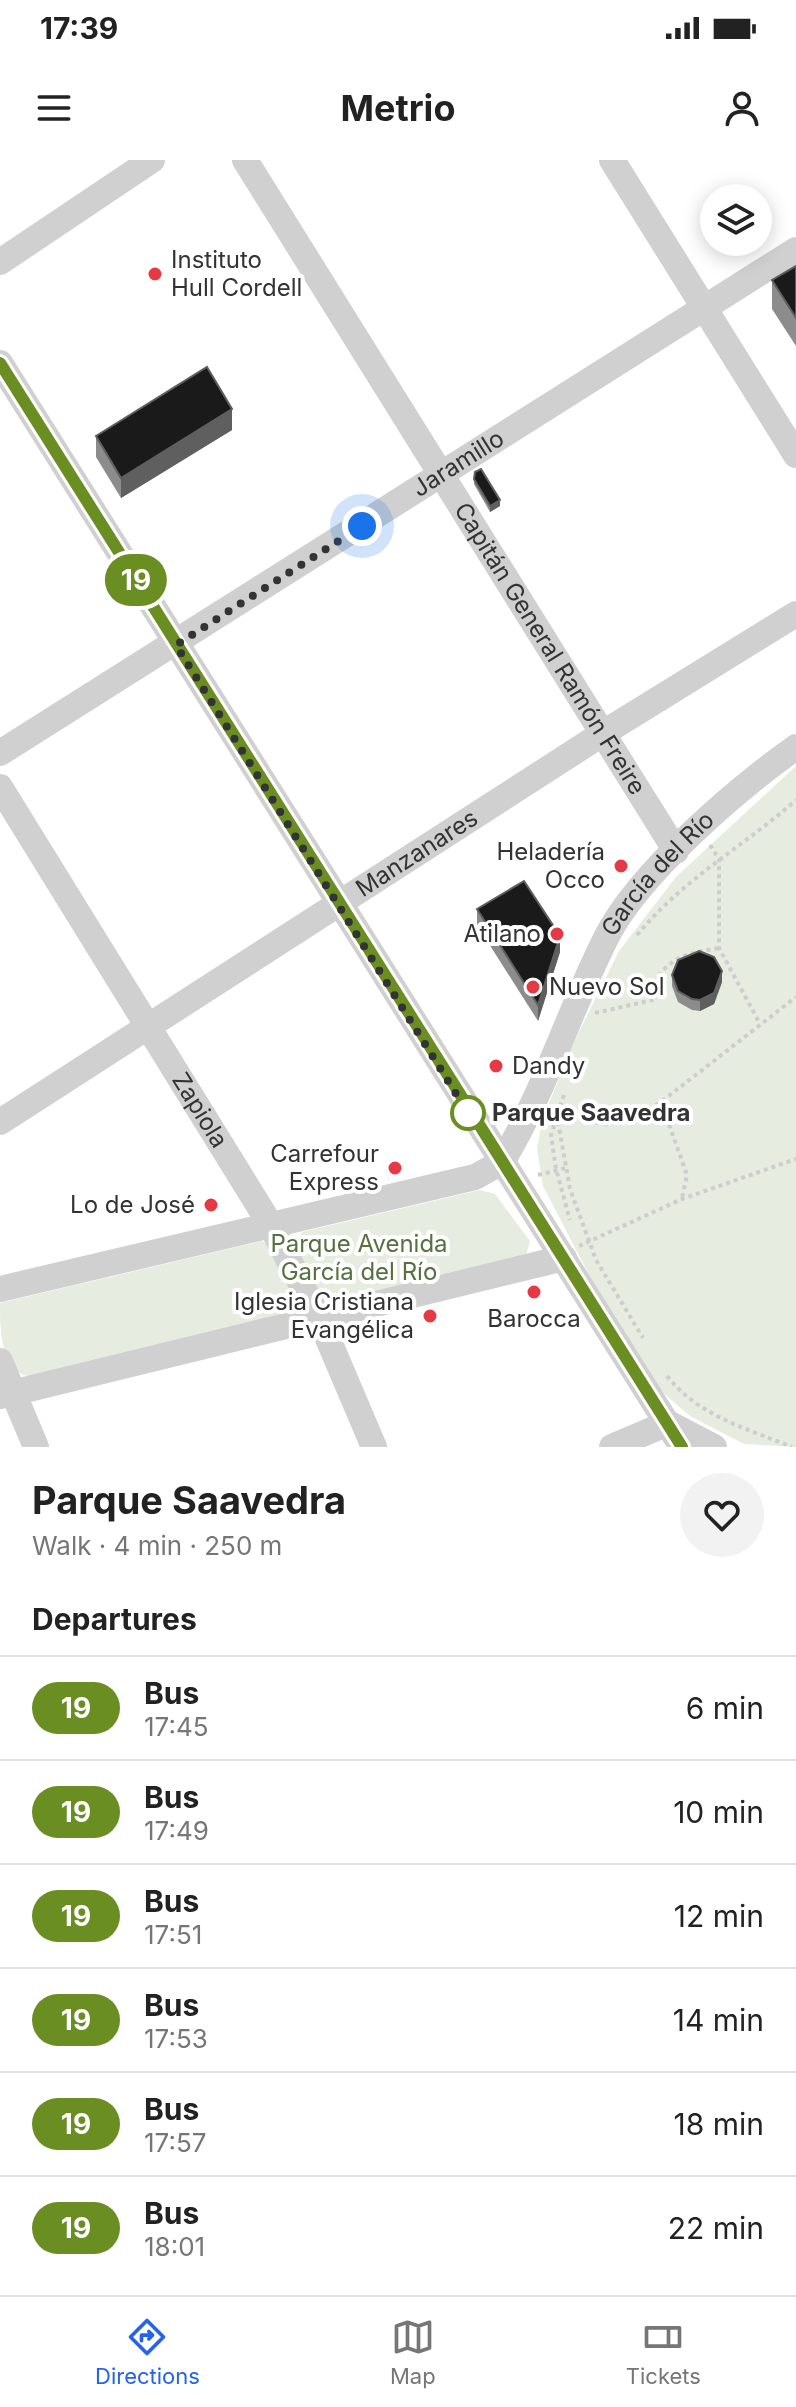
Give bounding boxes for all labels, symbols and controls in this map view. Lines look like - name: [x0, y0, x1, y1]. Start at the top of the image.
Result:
- text: 17:39: [40, 10, 118, 46]
- icon: menu: [32, 86, 76, 130]
- text: Metrio: [341, 86, 455, 130]
- icon: person: [720, 86, 764, 130]
- map controls: [700, 184, 772, 256]
- button: layers: [700, 184, 772, 256]
- place label: Instituto Hull Cordell: [171, 245, 302, 302]
- marker: Instituto Hull Cordell: [146, 265, 164, 283]
- street label: Jaramillo: [407, 423, 509, 503]
- street label: Capitán General Ramón Freire: [448, 497, 652, 800]
- your location: [342, 506, 382, 546]
- line badge: 19: [100, 554, 172, 606]
- text: 19: [121, 563, 151, 597]
- street label: Manzanares: [350, 803, 483, 903]
- street label: García del Río: [595, 805, 720, 941]
- place label: Heladería Occo: [496, 837, 605, 894]
- marker: Heladería Occo: [612, 857, 630, 875]
- place label: Atilano: [463, 919, 541, 948]
- marker: Atilano: [548, 925, 566, 943]
- place label: Nuevo Sol: [549, 972, 665, 1001]
- marker: Nuevo Sol: [524, 978, 542, 996]
- place label: Dandy: [512, 1051, 585, 1080]
- marker: Dandy: [487, 1057, 505, 1075]
- street label: Zapiola: [166, 1067, 234, 1153]
- marker: Parque Saavedra: [451, 1096, 485, 1130]
- place label: Parque Saavedra: [492, 1098, 690, 1127]
- place label: Carrefour Express: [270, 1139, 379, 1196]
- marker: Carrefour Express: [386, 1159, 404, 1177]
- place label: Lo de José: [70, 1190, 195, 1219]
- marker: Lo de José: [202, 1196, 220, 1214]
- park label: Parque Avenida García del Río: [270, 1229, 448, 1286]
- marker: Barocca: [525, 1283, 543, 1301]
- place label: Iglesia Cristiana Evangélica: [234, 1287, 414, 1344]
- place label: Barocca: [487, 1304, 581, 1333]
- marker: Iglesia Cristiana Evangélica: [421, 1307, 439, 1325]
- button: heart: [680, 1473, 764, 1557]
- text: Parque Saavedra: [32, 1477, 346, 1523]
- text: Walk · 4 min · 250 m: [32, 1530, 282, 1561]
- text: Departures: [32, 1601, 197, 1637]
- text: Bus: [144, 1675, 199, 1711]
- text: 6 min: [686, 1690, 764, 1726]
- text: 19: [61, 1691, 91, 1725]
- text: 17:45: [144, 1711, 209, 1742]
- text: Bus: [144, 1779, 199, 1815]
- text: 10 min: [673, 1794, 764, 1830]
- text: 19: [61, 1795, 91, 1829]
- text: 17:49: [144, 1815, 209, 1846]
- text: Bus: [144, 1883, 199, 1919]
- text: 12 min: [674, 1898, 764, 1934]
- text: 19: [61, 1899, 91, 1933]
- text: 17:51: [144, 1919, 202, 1950]
- text: Bus: [144, 1987, 199, 2023]
- text: 14 min: [673, 2002, 764, 2038]
- text: 19: [61, 2003, 91, 2037]
- text: 17:53: [144, 2023, 208, 2054]
- text: Bus: [144, 2091, 199, 2127]
- text: 18 min: [674, 2106, 764, 2142]
- text: 19: [61, 2107, 91, 2141]
- text: 17:57: [144, 2127, 206, 2158]
- text: Bus: [144, 2195, 199, 2231]
- text: 22 min: [668, 2210, 764, 2246]
- text: 19: [61, 2211, 91, 2245]
- text: 18:01: [144, 2231, 205, 2262]
- tab: Directions: [95, 2315, 200, 2389]
- tab: Map: [390, 2315, 436, 2389]
- tab: Tickets: [626, 2315, 701, 2389]

